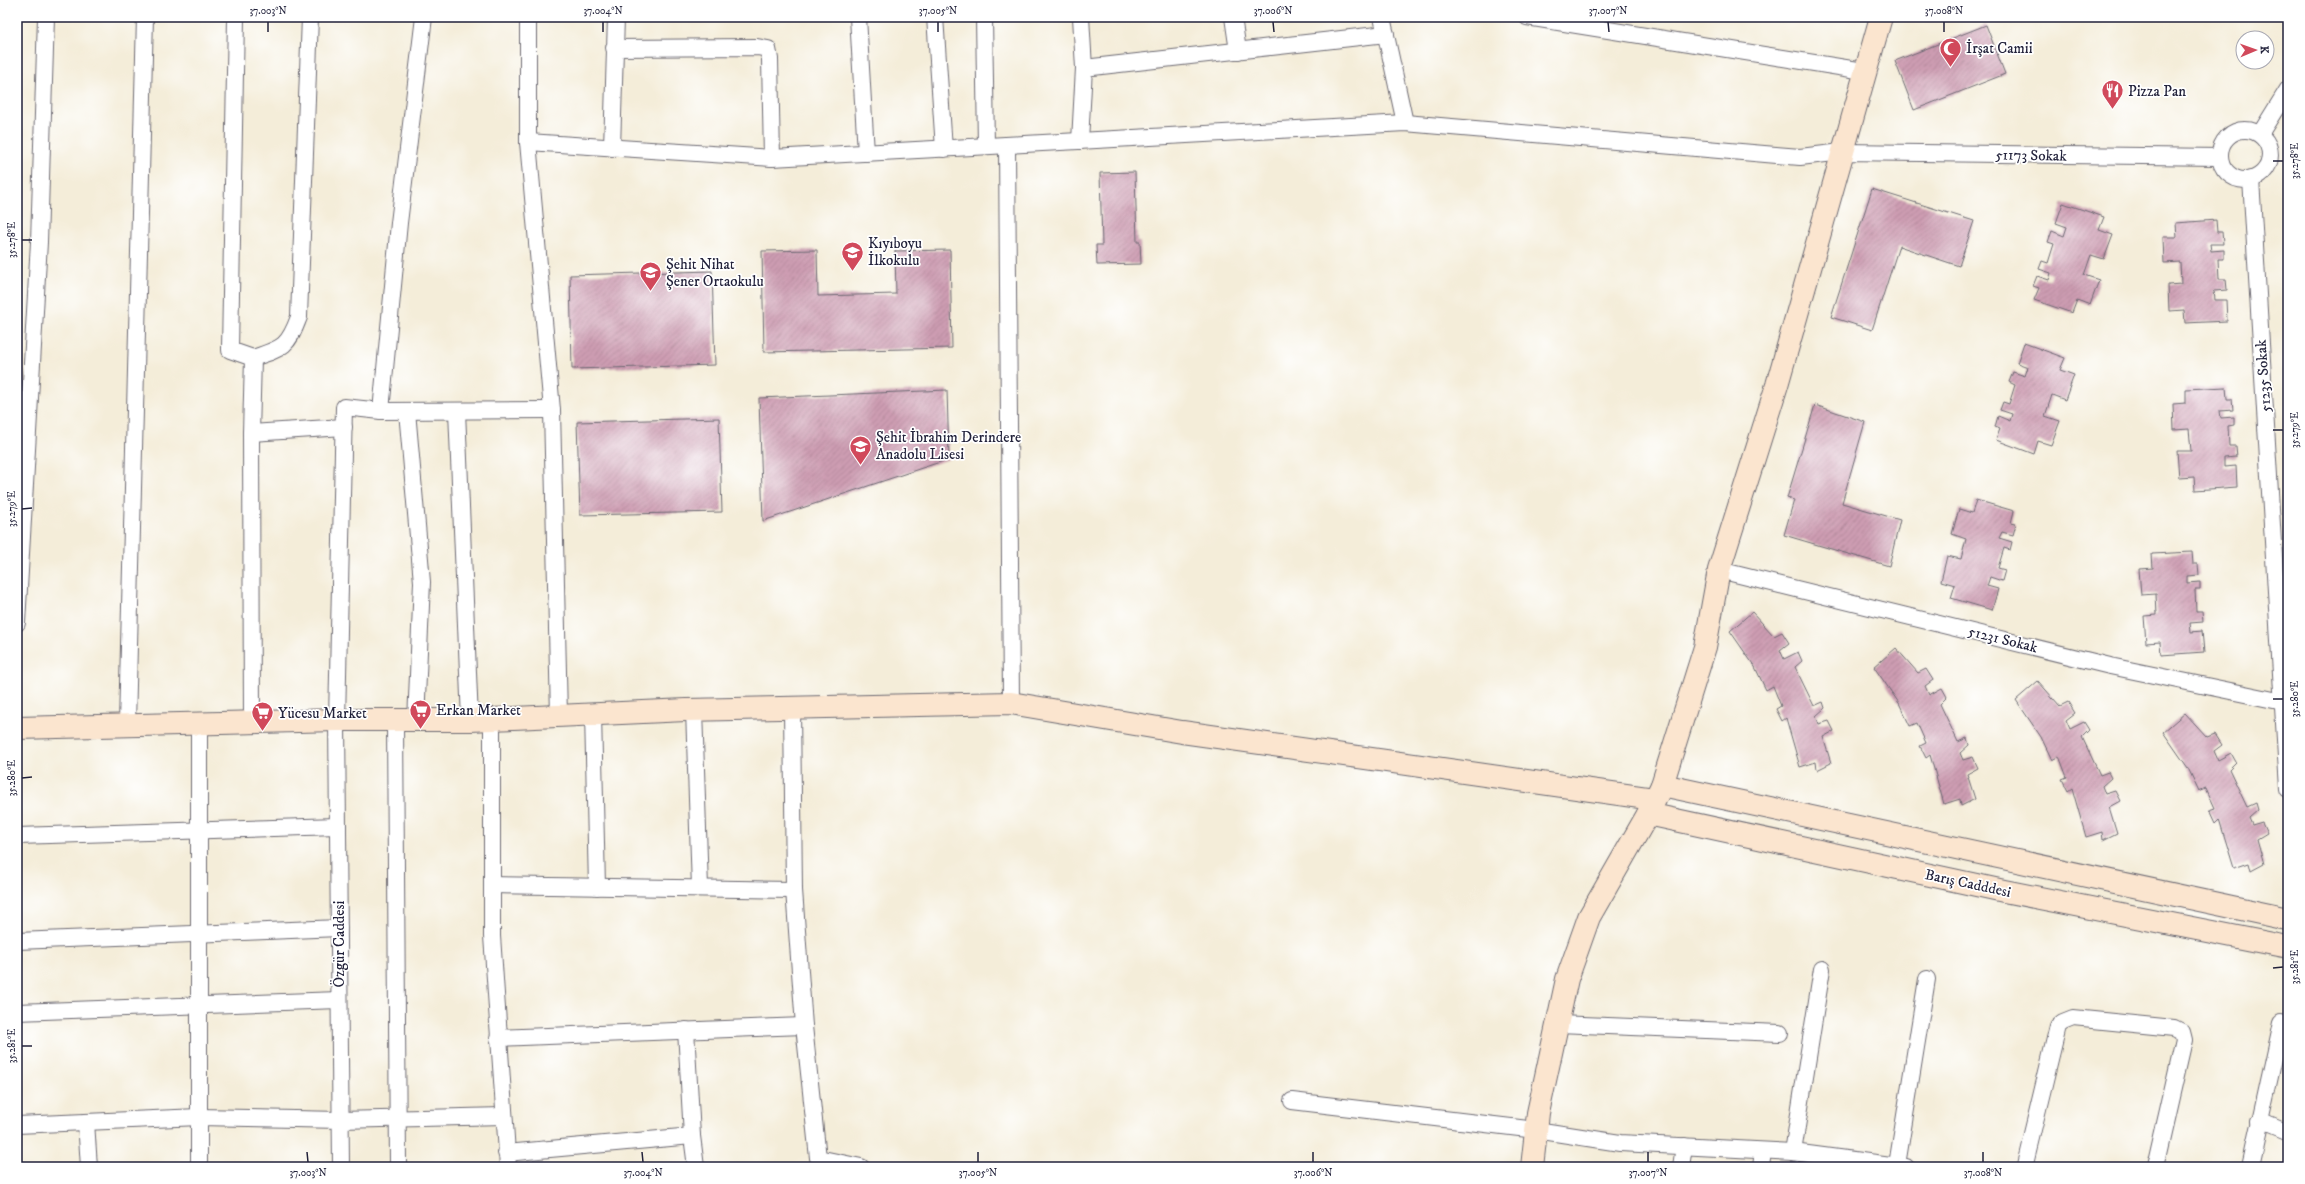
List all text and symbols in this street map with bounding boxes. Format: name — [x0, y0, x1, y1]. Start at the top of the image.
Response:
text: 37.003°N — [249, 5, 287, 17]
text: 37.004°N — [583, 5, 623, 17]
text: 37.005°N — [919, 5, 957, 17]
text: 37.006°N — [1254, 5, 1292, 17]
text: 37.007°N — [1589, 5, 1627, 17]
text: 37.008°N — [1925, 5, 1963, 17]
north arrow — [2235, 30, 2275, 70]
mosque icon: İrşat Camii — [1937, 35, 1963, 68]
place label: İrşat Camii — [1966, 39, 2033, 58]
text: K — [2257, 46, 2271, 54]
restaurant icon: Pizza Pan — [2099, 78, 2125, 111]
place label: Pizza Pan — [2128, 82, 2186, 101]
text: 35.278°E — [2289, 143, 2301, 179]
street label: 51173 Sokak — [1995, 145, 2067, 166]
text: 35.278°E — [6, 222, 18, 258]
place label: Kıyıboyu İlkokulu — [868, 234, 922, 270]
school or university icon: Kıyıboyu İlkokulu — [840, 239, 866, 272]
place label: Şehit Nihat Şener Ortaokulu — [666, 255, 764, 291]
school or university icon: Şehit Nihat Şener Ortaokulu — [638, 260, 664, 293]
street label: 51235 Sokak — [2251, 338, 2276, 413]
text: 35.279°E — [2289, 412, 2301, 448]
place label: Şehit İbrahim Derindere Anadolu Lisesi — [876, 428, 1021, 464]
school or university icon: Şehit İbrahim Derindere Anadolu Lisesi — [848, 433, 874, 466]
text: 35.279°E — [6, 491, 18, 527]
street label: 51231 Sokak — [1966, 622, 2040, 657]
text: 35.280°E — [2289, 681, 2301, 717]
supermarket icon: Erkan Market — [407, 697, 433, 730]
supermarket icon: Yücesu Market — [250, 700, 276, 733]
place label: Erkan Market — [436, 701, 521, 720]
place label: Yücesu Market — [278, 704, 367, 723]
text: 35.280°E — [6, 760, 18, 796]
street label: Barış Cadddesi — [1923, 865, 2013, 902]
street label: Özgür Caddesi — [330, 900, 349, 987]
text: 35.281°E — [2289, 950, 2301, 984]
text: 35.281°E — [6, 1029, 18, 1063]
text: 37.003°N — [289, 1167, 327, 1179]
text: 37.004°N — [623, 1167, 663, 1179]
text: 37.005°N — [959, 1167, 997, 1179]
text: 37.006°N — [1294, 1167, 1332, 1179]
text: 37.007°N — [1629, 1167, 1667, 1179]
text: 37.008°N — [1964, 1167, 2002, 1179]

